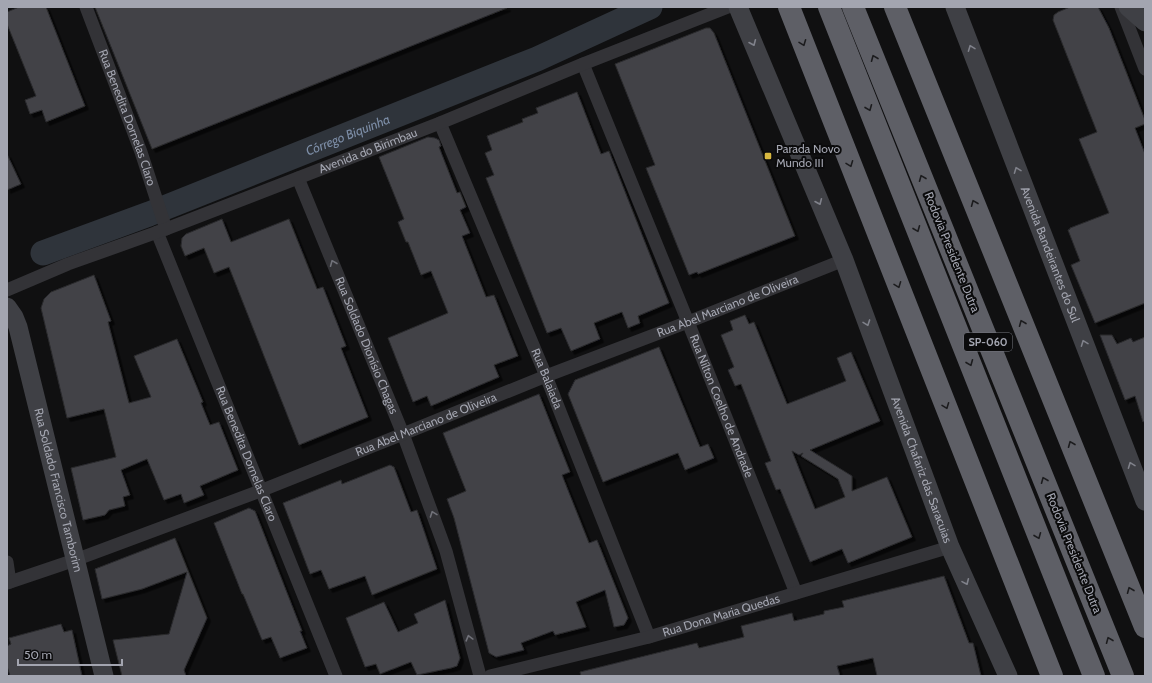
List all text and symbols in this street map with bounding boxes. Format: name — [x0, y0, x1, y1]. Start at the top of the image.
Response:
one-way arrow — [748, 39, 756, 46]
one-way arrow — [798, 40, 806, 47]
one-way arrow — [967, 45, 975, 52]
street label: Rua Benedita Dornelas Claro — [96, 47, 160, 188]
one-way arrow — [870, 54, 878, 61]
one-way arrow — [864, 105, 872, 112]
water label: Córrego Biquinha — [303, 111, 392, 159]
street label: Avenida do Birimbau — [316, 125, 419, 176]
place label: Parada Novo Mundo III — [776, 141, 841, 170]
marker: Parada Novo Mundo III — [763, 151, 773, 161]
one-way arrow — [846, 161, 854, 168]
one-way arrow — [1014, 166, 1022, 173]
one-way arrow — [919, 175, 927, 182]
street label: Avenida Bandeirantes do Sul — [1018, 184, 1084, 324]
street label: Rodovia Presidente Dutra — [921, 189, 984, 314]
one-way arrow — [814, 197, 822, 205]
one-way arrow — [970, 199, 978, 206]
one-way arrow — [912, 226, 920, 233]
one-way arrow — [330, 259, 338, 267]
street label: Rua Abel Marciano de Oliveira — [655, 271, 800, 340]
street label: Rua Soldado Dionísio Chagas — [332, 274, 402, 416]
one-way arrow — [893, 281, 901, 289]
one-way arrow — [862, 319, 870, 326]
one-way arrow — [1019, 320, 1027, 327]
street label: Rua Nílton Coelho de Andrade — [687, 332, 757, 480]
road number: SP-060 — [964, 333, 1012, 351]
one-way arrow — [1081, 340, 1089, 347]
street label: Rua Balaiada — [528, 346, 566, 411]
one-way arrow — [965, 360, 973, 367]
street label: Rua Benedita Dornelas Claro — [213, 384, 281, 524]
street label: Rua Abel Marciano de Oliveira — [353, 389, 499, 459]
street label: Avenida Chafariz das Saracuias — [888, 394, 956, 545]
one-way arrow — [941, 403, 949, 410]
street label: Rua Soldado Francisco Tamborim — [31, 406, 86, 574]
one-way arrow — [1068, 440, 1076, 447]
one-way arrow — [1127, 461, 1135, 468]
one-way arrow — [1041, 477, 1049, 484]
street label: Rodovia Presidente Dutra — [1043, 490, 1106, 615]
one-way arrow — [429, 510, 437, 517]
one-way arrow — [1034, 533, 1042, 540]
one-way arrow — [961, 579, 969, 586]
one-way arrow — [1127, 587, 1135, 594]
street label: Rua Dona Maria Quedas — [661, 590, 781, 640]
one-way arrow — [466, 635, 474, 642]
one-way arrow — [1105, 636, 1113, 643]
scale bar — [18, 641, 122, 667]
text: 50 m — [24, 647, 52, 662]

